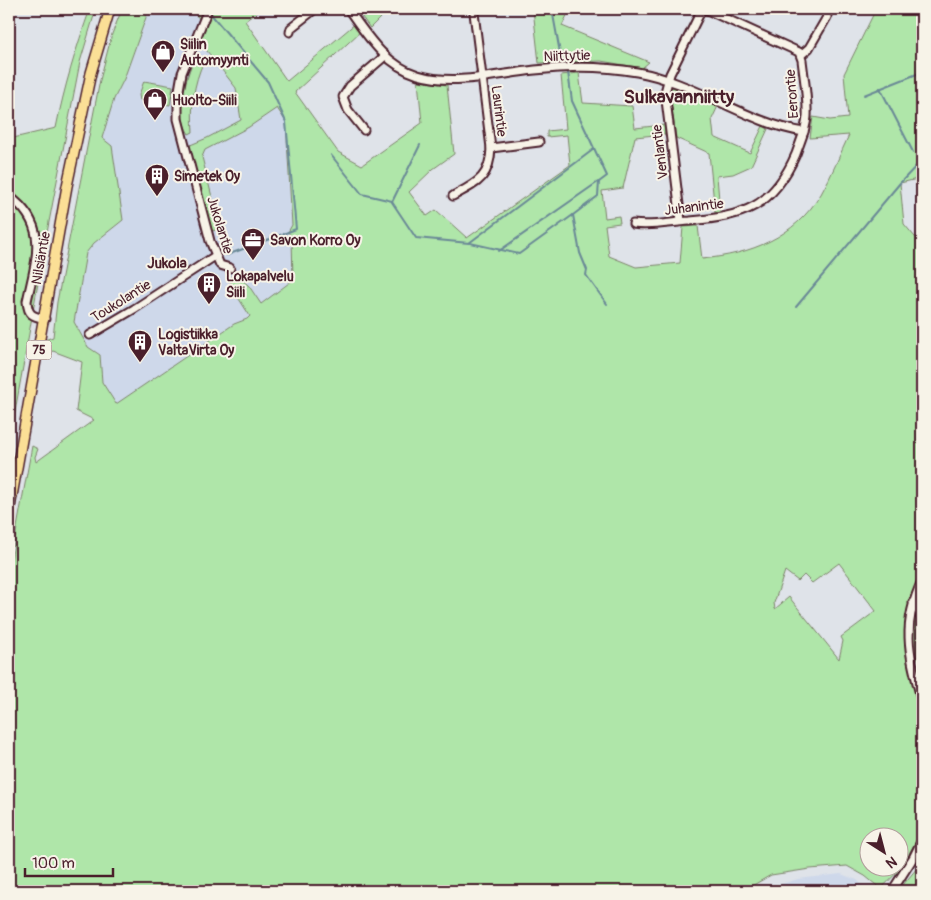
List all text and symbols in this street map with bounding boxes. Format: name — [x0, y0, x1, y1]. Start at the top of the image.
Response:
place label: Siilin Automyynti — [180, 36, 249, 69]
shop icon: Siilin Automyynti — [150, 39, 176, 73]
street label: Niittytie — [543, 47, 591, 65]
street label: Eerontie — [782, 69, 802, 119]
street label: Laurintie — [487, 84, 511, 138]
district label: Sulkavanniitty — [624, 85, 735, 109]
shop icon: Huolto-Siili — [142, 87, 168, 121]
place label: Huolto-Siili — [172, 92, 237, 109]
street label: Venlantie — [648, 123, 672, 180]
building icon: Simetek Oy — [144, 163, 170, 197]
place label: Simetek Oy — [174, 168, 240, 185]
street label: Jukolantie — [203, 194, 237, 256]
street label: Juhanintie — [663, 195, 725, 219]
office icon: Savon Korro Oy — [240, 227, 266, 261]
street label: Nilsiäntie — [28, 230, 54, 286]
place label: Savon Korro Oy — [270, 232, 360, 249]
district label: Jukola — [147, 254, 187, 273]
place label: Lokapalvelu Siili — [226, 268, 294, 301]
building icon: Lokapalvelu Siili — [196, 271, 222, 305]
street label: Toukolantie — [88, 276, 154, 326]
place label: Logistiikka ValtaVirta Oy — [158, 326, 234, 359]
building icon: Logistiikka ValtaVirta Oy — [127, 329, 153, 363]
road number: 75 — [26, 340, 52, 360]
north arrow — [858, 828, 908, 878]
scale bar — [25, 845, 112, 877]
text: N — [883, 852, 900, 872]
text: 100 m — [32, 854, 75, 873]

